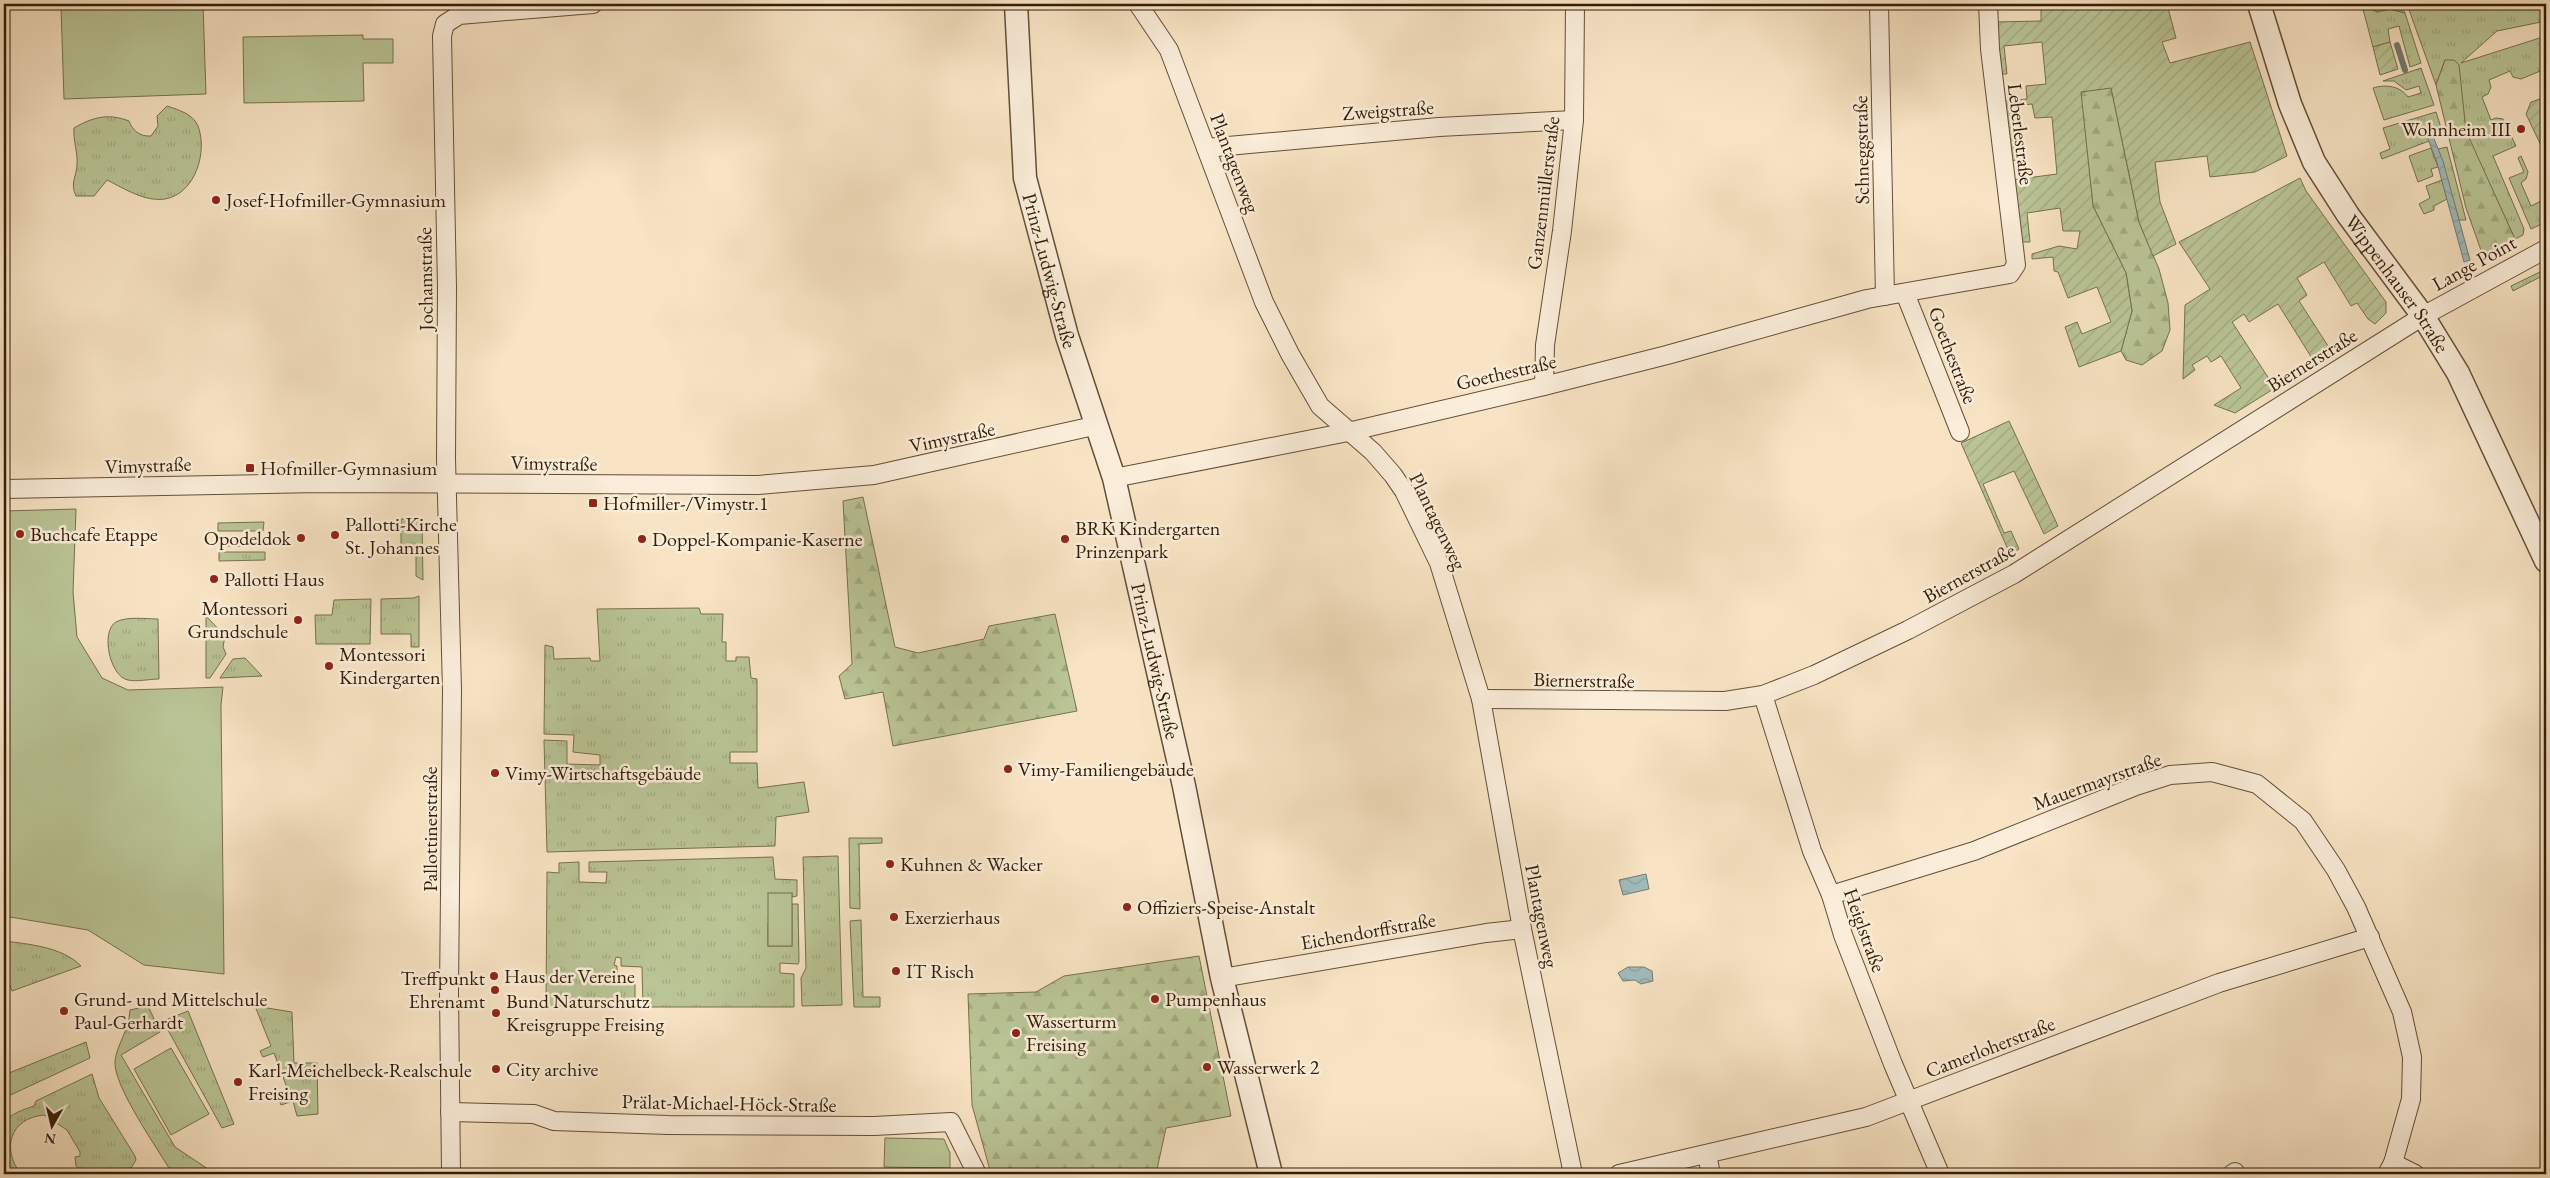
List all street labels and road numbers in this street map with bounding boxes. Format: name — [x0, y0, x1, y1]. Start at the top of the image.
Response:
street label: Leberlestraße — [2002, 82, 2040, 186]
street label: Zweigstraße — [1341, 94, 1435, 126]
street label: Schneggstraße — [1847, 95, 1875, 205]
street label: Plantagenweg — [1204, 109, 1266, 217]
street label: Ganzenmüllerstraße — [1521, 115, 1565, 271]
street label: Prinz-Ludwig-Straße — [1017, 190, 1083, 352]
street label: Wippenhauser Straße — [2339, 209, 2455, 358]
street label: Jochamstraße — [411, 227, 439, 333]
street label: Lange Point — [2427, 229, 2521, 297]
street label: Goethestraße — [1923, 303, 1983, 407]
street label: Biernerstraße — [2262, 322, 2362, 398]
street label: Goethestraße — [1453, 348, 1559, 396]
street label: Vimystraße — [907, 415, 997, 459]
street label: Vimystraße — [510, 449, 598, 477]
street label: Vimystraße — [104, 450, 192, 480]
street label: Plantagenweg — [1403, 468, 1473, 574]
street label: Biernerstraße — [1918, 537, 2020, 609]
street label: Prinz-Ludwig-Straße — [1125, 580, 1186, 742]
street label: Biernerstraße — [1533, 666, 1635, 694]
street label: Mauermayrstraße — [2029, 746, 2165, 816]
street label: Pallottinerstraße — [417, 766, 443, 892]
street label: Plantagenweg — [1519, 862, 1565, 970]
street label: Heiglstraße — [1838, 884, 1892, 976]
street label: Eichendorffstraße — [1299, 906, 1438, 956]
street label: Camerloherstraße — [1922, 1010, 2059, 1084]
street label: Prälat-Michael-Höck-Straße — [621, 1088, 837, 1118]

